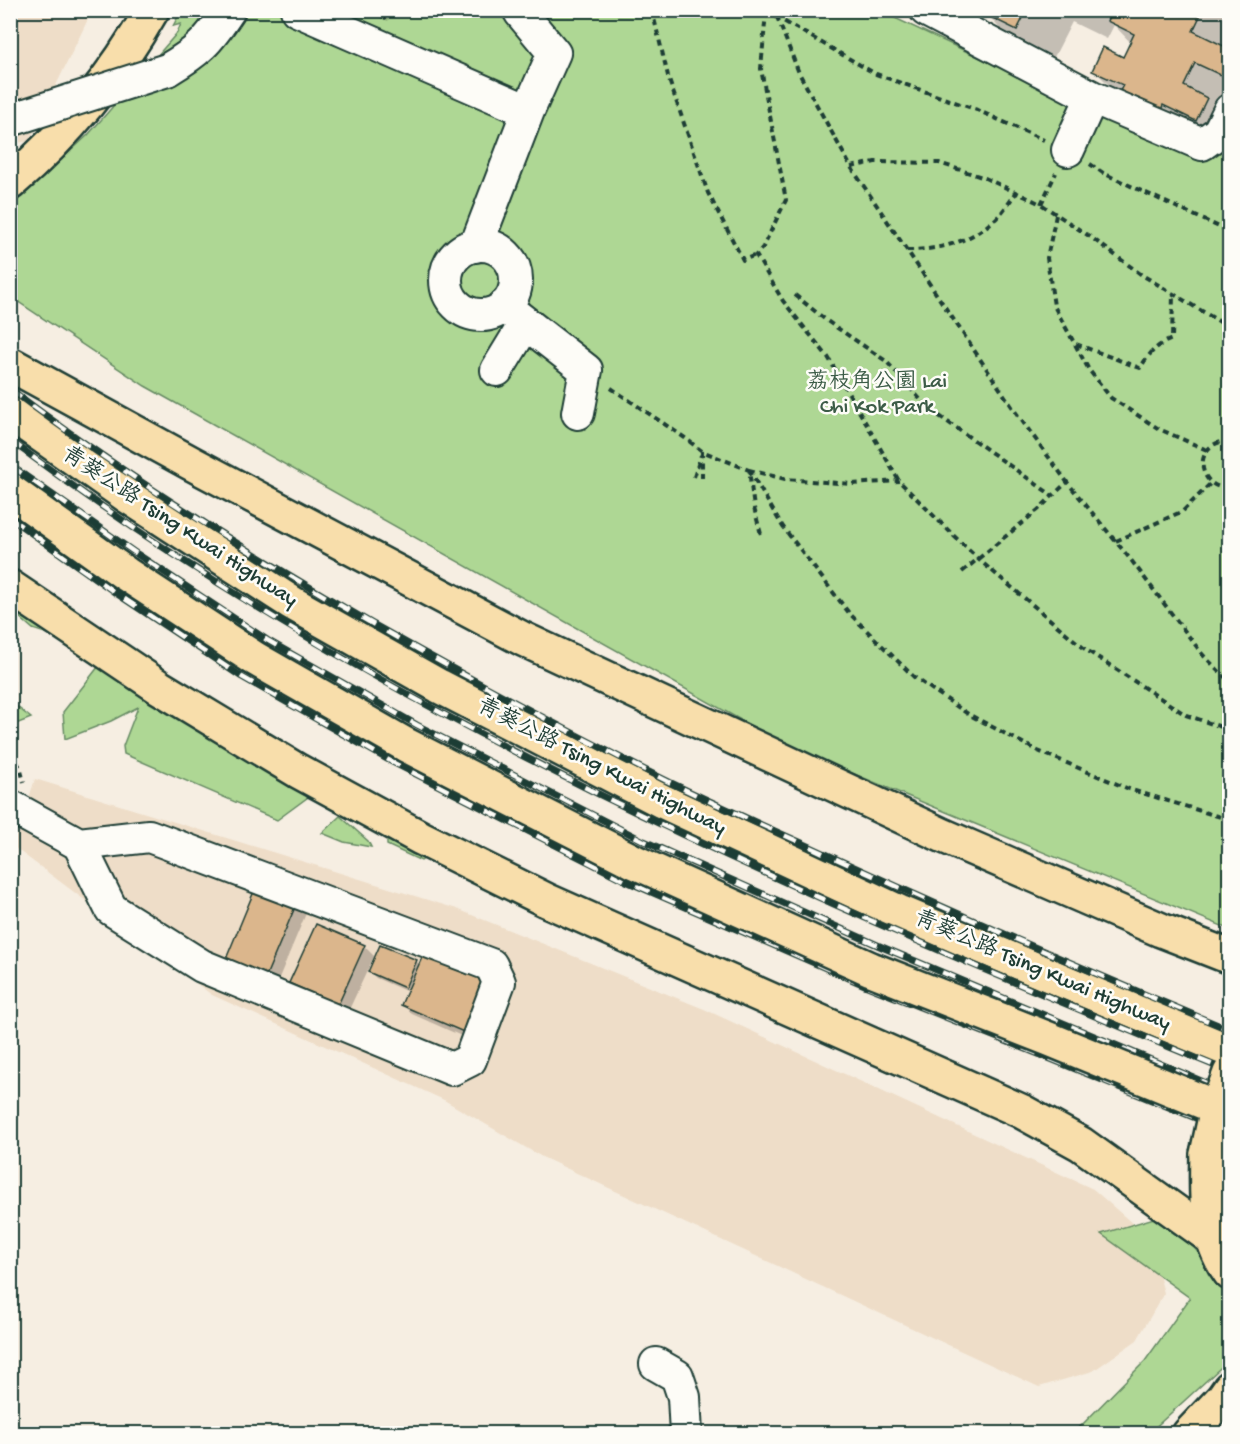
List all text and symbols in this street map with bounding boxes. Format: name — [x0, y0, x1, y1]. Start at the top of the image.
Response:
park label: 荔枝角公園 Lai Chi Kok Park — [807, 368, 947, 421]
street label: 青葵公路 Tsing Kwai Highway — [56, 440, 303, 614]
street label: 青葵公路 Tsing Kwai Highway — [472, 692, 731, 842]
street label: 青葵公路 Tsing Kwai Highway — [910, 904, 1175, 1038]

